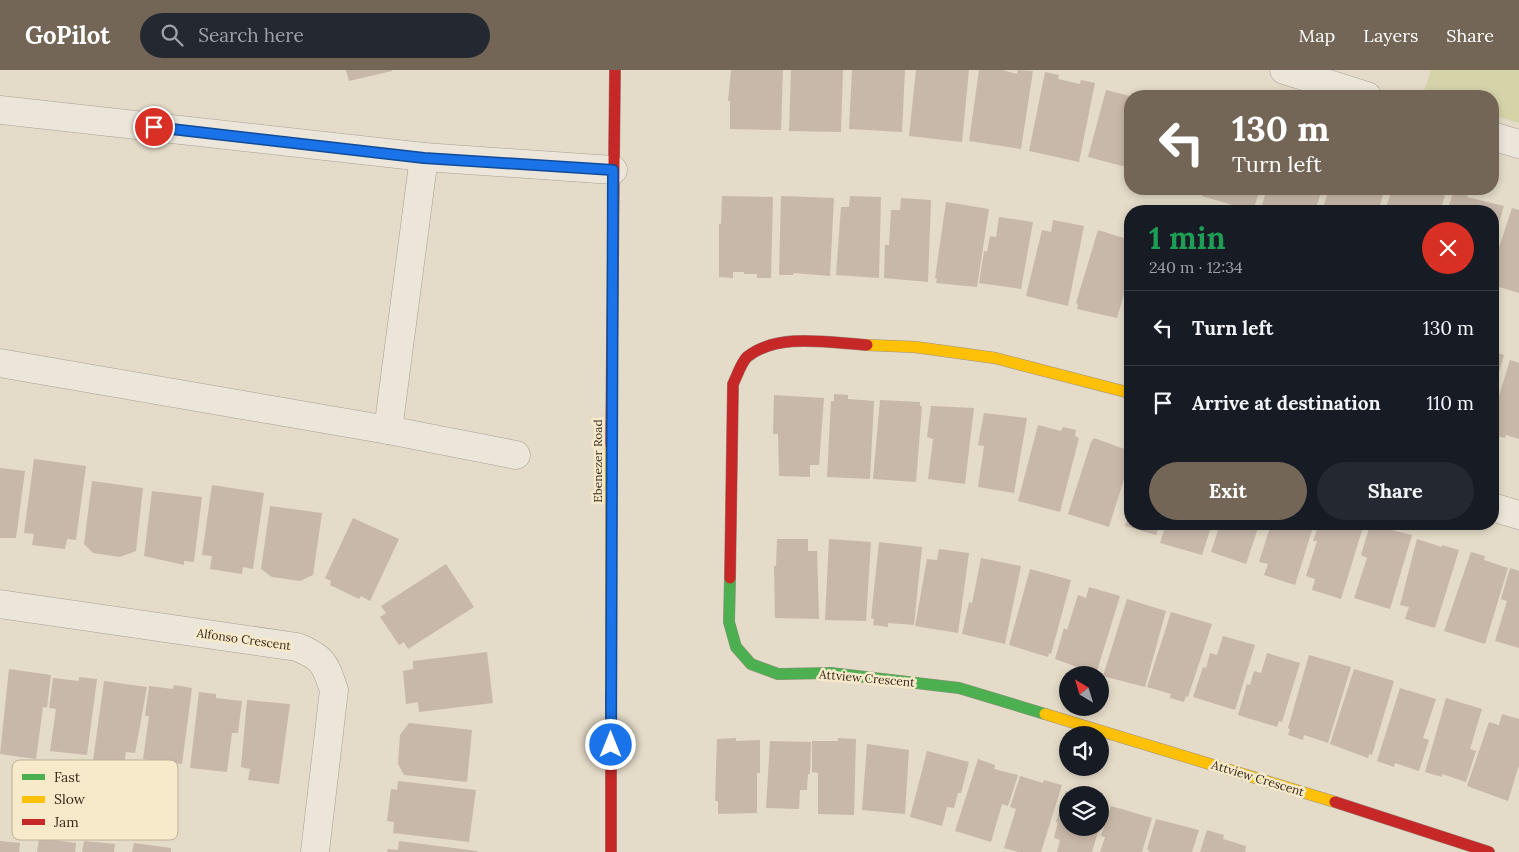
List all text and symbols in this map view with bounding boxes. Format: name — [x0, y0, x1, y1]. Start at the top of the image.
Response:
search box — [140, 13, 490, 58]
text: GoPilot — [25, 20, 110, 51]
icon: search — [158, 21, 186, 49]
text: Search here — [198, 23, 304, 47]
text: Map — [1299, 24, 1335, 47]
text: Layers — [1363, 24, 1418, 47]
text: Share — [1446, 24, 1494, 47]
pin — [133, 106, 175, 148]
text: 130 m — [1232, 106, 1329, 151]
icon: left — [1149, 110, 1214, 175]
icon: arrive — [140, 113, 168, 141]
text: Turn left — [1232, 150, 1322, 178]
text: 1 min — [1149, 219, 1226, 257]
button: close — [1422, 222, 1474, 274]
text: 240 m · 12:34 — [1149, 257, 1243, 277]
icon: left — [1149, 314, 1177, 342]
text: Turn left — [1192, 316, 1273, 340]
text: 130 m — [1423, 316, 1474, 340]
icon: arrive — [1149, 389, 1177, 417]
text: Arrive at destination — [1192, 391, 1381, 415]
text: 110 m — [1426, 391, 1474, 415]
street label: Ebenezer Road — [590, 419, 605, 503]
button: Exit — [1149, 462, 1307, 520]
button: Share — [1317, 462, 1474, 520]
street label: Alfonso Crescent — [195, 625, 292, 653]
street label: Attview Crescent — [818, 666, 916, 690]
north arrow — [1059, 666, 1109, 716]
map controls — [1059, 666, 1109, 836]
position arrow — [584, 718, 636, 770]
button: sound — [1059, 726, 1109, 776]
street label: Attview Crescent — [1209, 757, 1306, 799]
legend — [12, 760, 178, 840]
text: Fast — [54, 768, 81, 786]
button: layers — [1059, 786, 1109, 836]
text: Slow — [54, 790, 86, 808]
text: Jam — [53, 813, 79, 831]

